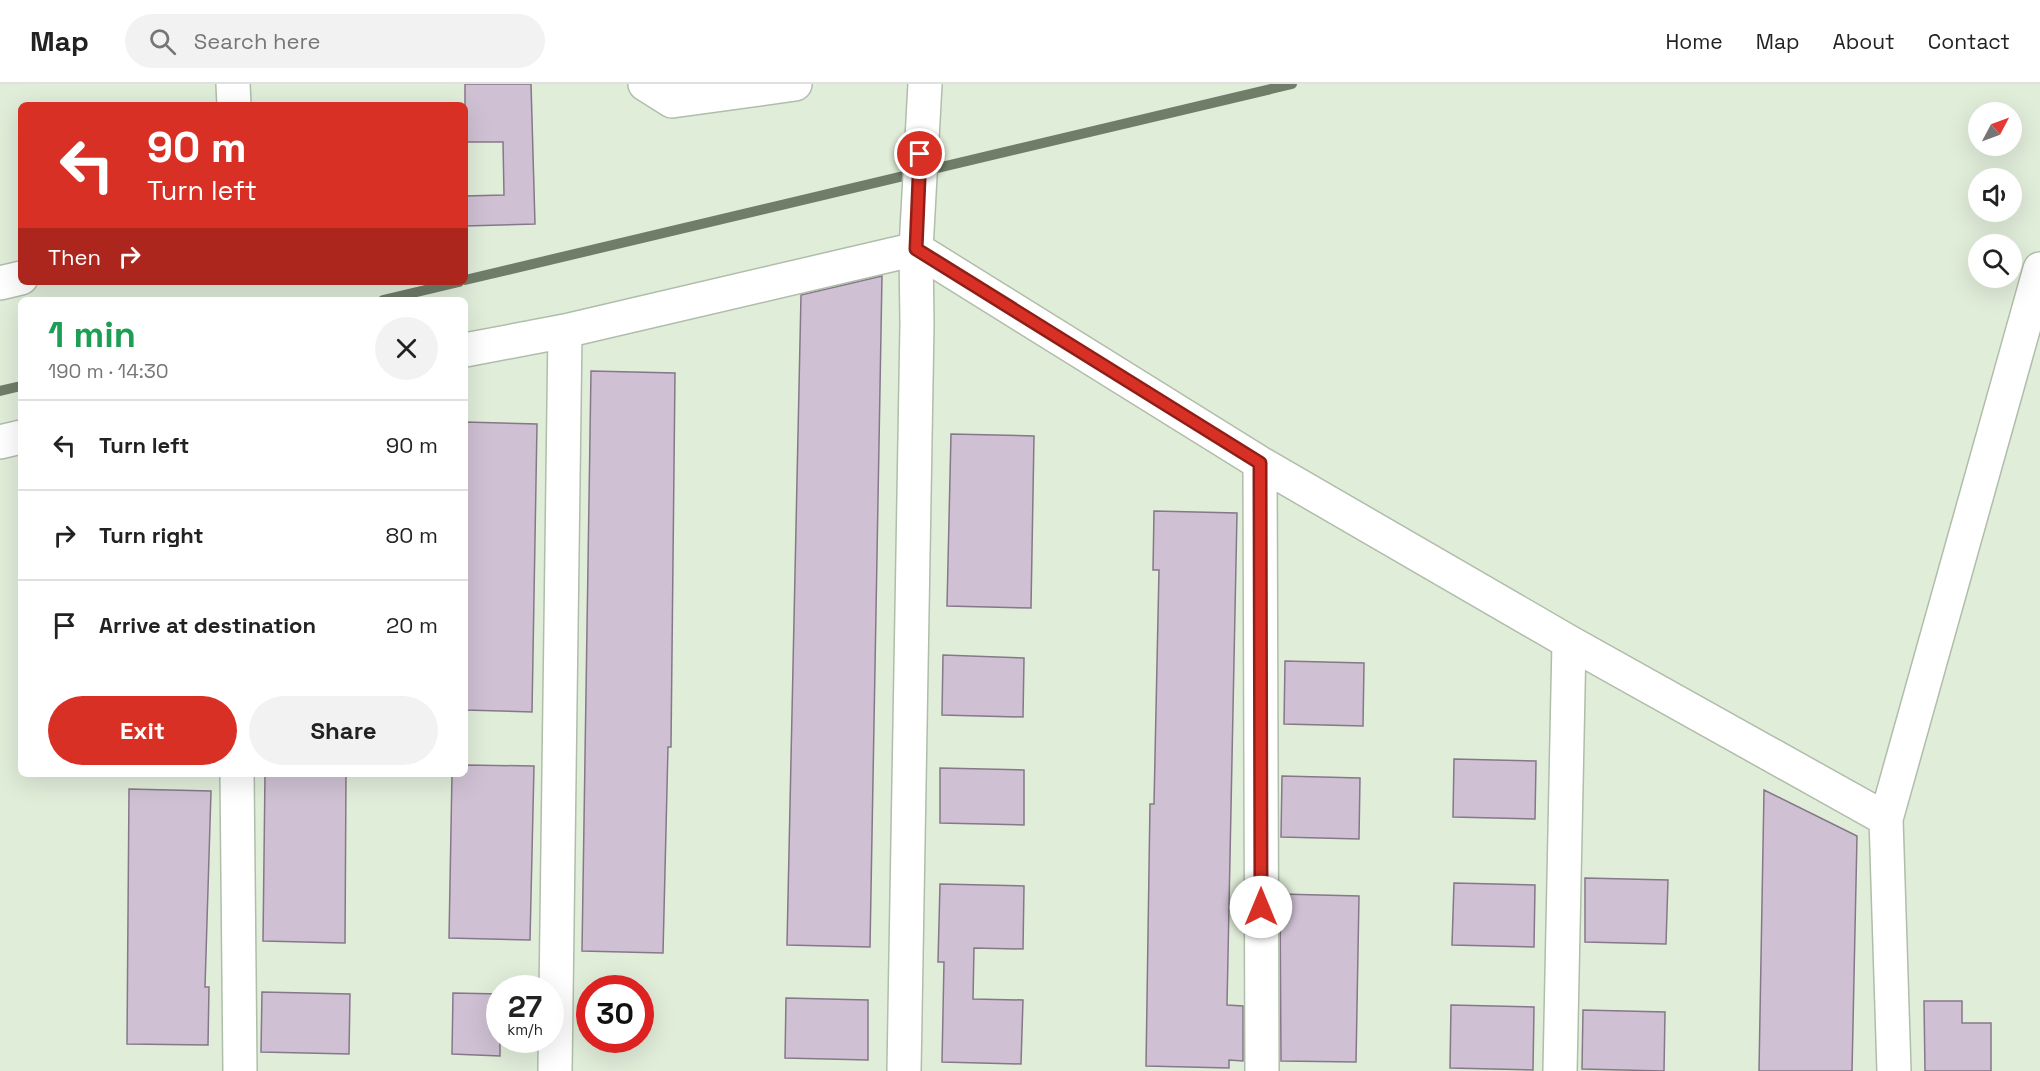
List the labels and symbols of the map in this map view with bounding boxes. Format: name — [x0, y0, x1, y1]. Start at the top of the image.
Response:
north arrow — [1968, 102, 2022, 156]
pin — [894, 128, 945, 179]
position arrow — [1229, 875, 1293, 939]
speed limit sign: 30 — [576, 975, 654, 1053]

